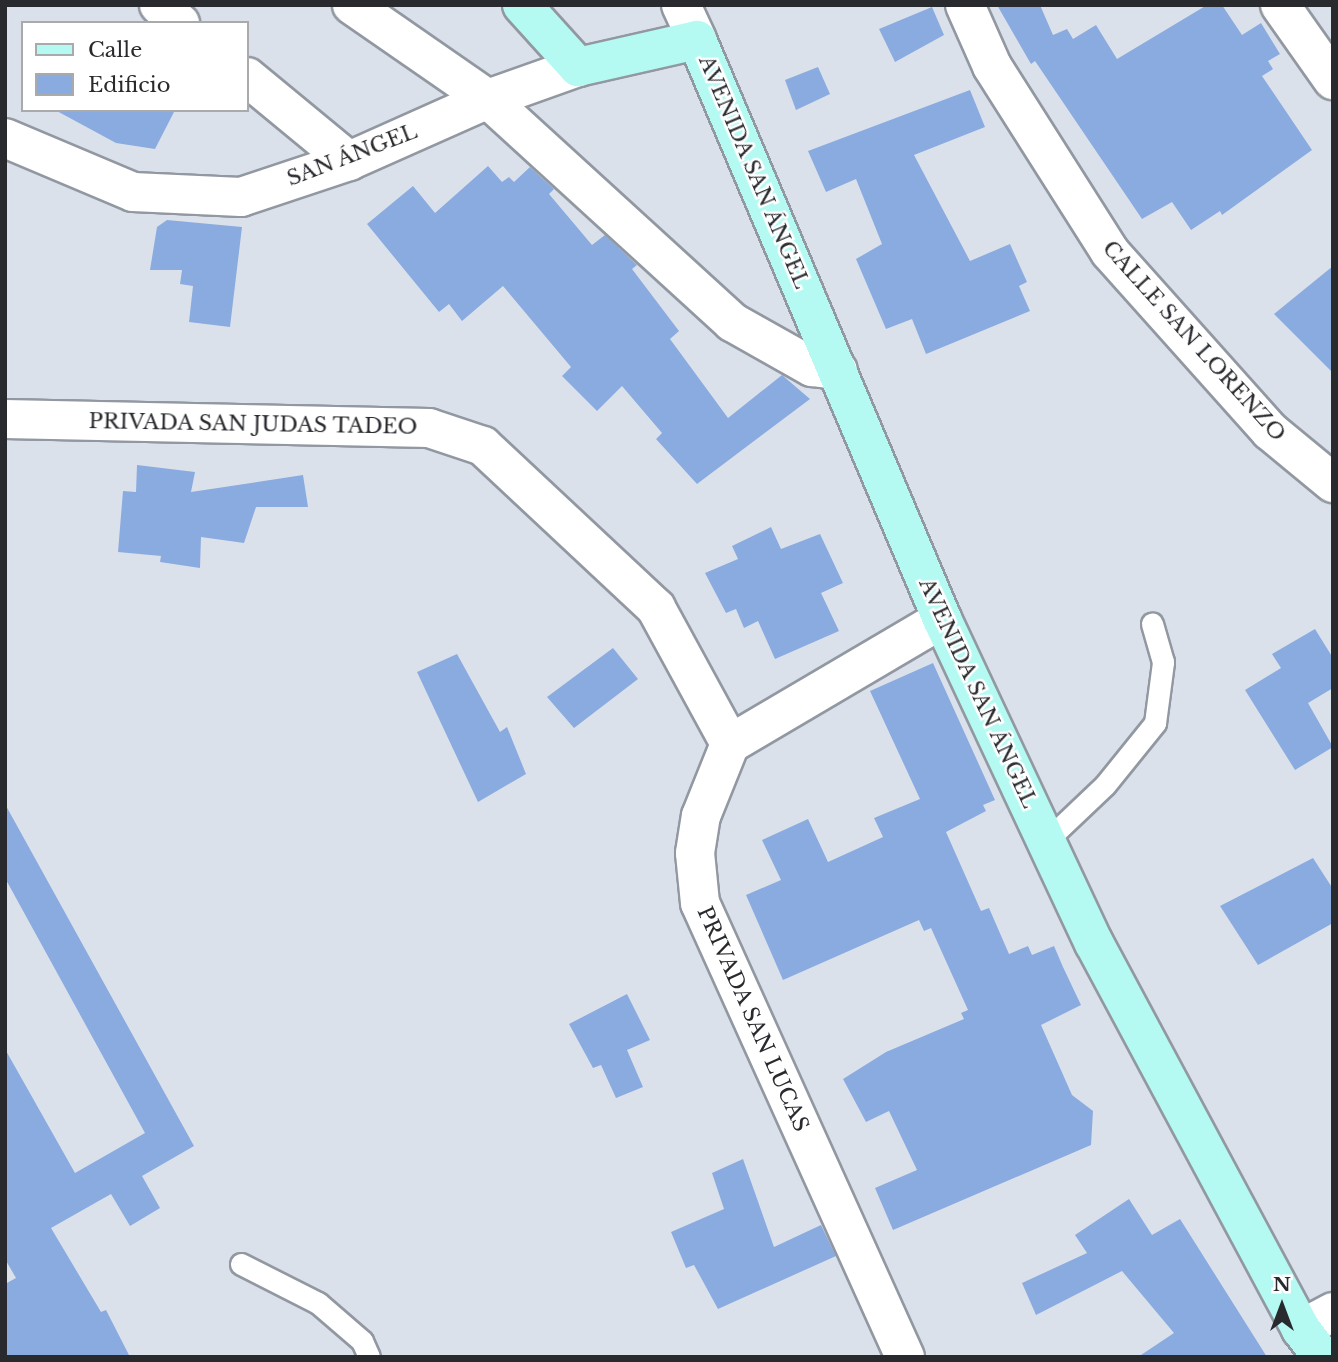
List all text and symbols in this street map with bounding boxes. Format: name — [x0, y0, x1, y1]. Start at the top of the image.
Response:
legend — [21, 21, 248, 112]
text: Calle — [88, 37, 142, 63]
street label: AVENIDA SAN ÁNGEL — [693, 51, 815, 293]
text: Edificio — [88, 72, 170, 98]
street label: SAN ÁNGEL — [283, 118, 421, 192]
street label: CALLE SAN LORENZO — [1097, 236, 1291, 446]
street label: PRIVADA SAN JUDAS TADEO — [88, 409, 418, 439]
street label: AVENIDA SAN ÁNGEL — [913, 573, 1043, 813]
street label: PRIVADA SAN LUCAS — [692, 902, 814, 1136]
north arrow — [1247, 1271, 1317, 1341]
text: N — [1273, 1273, 1291, 1296]

